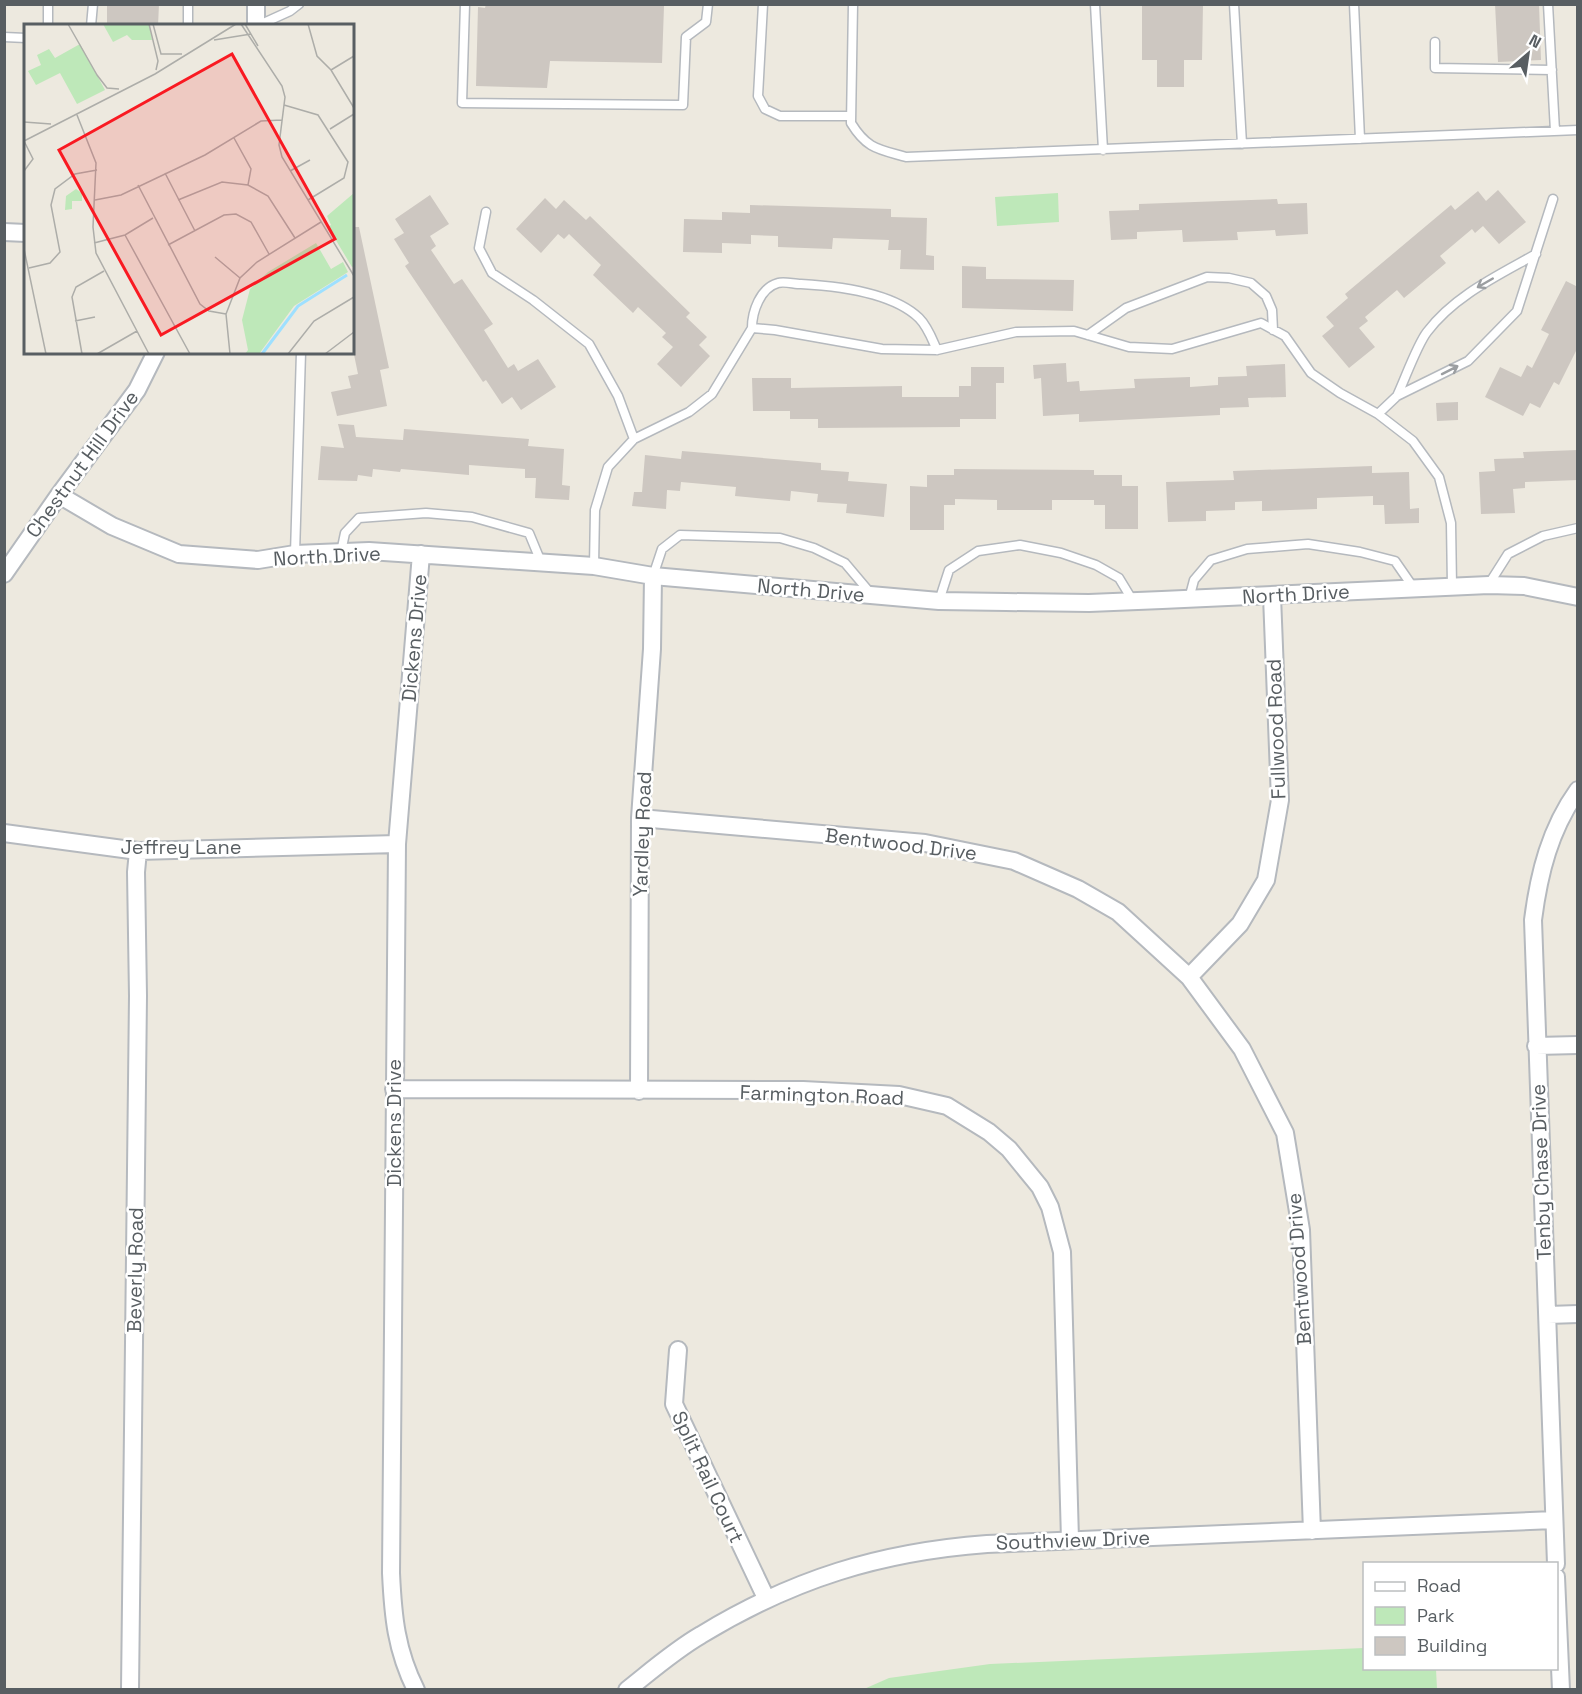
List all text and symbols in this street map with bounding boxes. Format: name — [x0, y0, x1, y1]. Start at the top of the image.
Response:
inset map — [24, 24, 354, 354]
north arrow — [1498, 24, 1558, 84]
text: N — [1525, 30, 1545, 53]
one-way arrow — [1477, 277, 1494, 289]
one-way arrow — [1440, 364, 1458, 375]
street label: Chestnut Hill Drive — [20, 385, 144, 543]
street label: North Drive — [273, 540, 381, 572]
street label: North Drive — [756, 572, 866, 608]
street label: Dickens Drive — [395, 573, 433, 703]
street label: North Drive — [1242, 578, 1350, 610]
street label: Fullwood Road — [1261, 658, 1291, 800]
street label: Yardley Road — [627, 771, 657, 897]
street label: Bentwood Drive — [824, 822, 978, 866]
street label: Jeffrey Lane — [121, 834, 241, 860]
street label: Dickens Drive — [381, 1059, 407, 1187]
street label: Farmington Road — [739, 1079, 905, 1111]
street label: Tenby Chase Drive — [1525, 1084, 1557, 1260]
street label: Bentwood Drive — [1281, 1192, 1317, 1346]
street label: Beverly Road — [121, 1207, 149, 1333]
street label: Split Rail Court — [666, 1407, 750, 1547]
street label: Southview Drive — [995, 1524, 1151, 1556]
legend — [1363, 1562, 1558, 1670]
text: Road — [1417, 1574, 1461, 1597]
text: Park — [1417, 1604, 1455, 1627]
text: Building — [1417, 1634, 1487, 1657]

